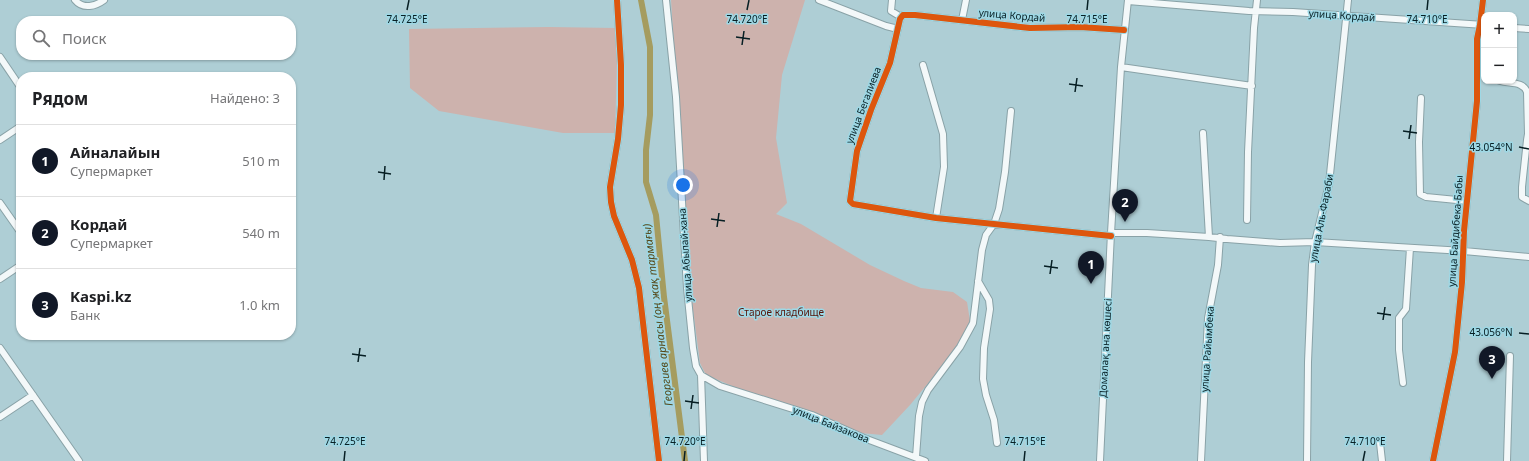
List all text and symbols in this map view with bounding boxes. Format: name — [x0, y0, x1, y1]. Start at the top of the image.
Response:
street label: улица Кордай — [978, 5, 1046, 25]
street label: улица Кордай — [1308, 6, 1376, 24]
text: 74.725°E — [386, 12, 428, 26]
text: 74.720°E — [726, 12, 768, 26]
text: 74.715°E — [1066, 12, 1108, 26]
text: 74.710°E — [1406, 12, 1448, 26]
map controls — [1481, 12, 1517, 84]
button: + — [1481, 12, 1517, 48]
search box — [16, 16, 296, 60]
icon: search — [30, 27, 52, 49]
text: Поиск — [62, 28, 107, 48]
button: − — [1481, 48, 1517, 84]
street label: улица Бегалиева — [842, 65, 884, 145]
text: Рядом — [32, 87, 88, 110]
text: Найдено: 3 — [210, 89, 280, 107]
text: 43.054°N — [1469, 140, 1513, 154]
text: Айналайын — [70, 142, 160, 162]
text: 1 — [41, 152, 49, 170]
text: 510 m — [242, 152, 280, 170]
text: Супермаркет — [70, 162, 153, 180]
street label: улица Аль-Фараби — [1306, 173, 1336, 263]
your location — [673, 175, 693, 195]
street label: улица Байдибека-Бабы — [1444, 175, 1466, 287]
pin: 2 — [1112, 189, 1138, 222]
street label: улица Абылай-хана — [675, 208, 695, 302]
text: Кордай — [70, 214, 127, 234]
water label: Георгиев арнасы (оң жақ тармағы) — [638, 223, 676, 407]
text: 2 — [41, 224, 49, 242]
text: 540 m — [242, 224, 280, 242]
text: Супермаркет — [70, 234, 153, 252]
pin: 1 — [1078, 251, 1104, 284]
text: Kaspi.kz — [70, 286, 131, 306]
text: 3 — [41, 296, 49, 314]
text: 1.0 km — [239, 296, 280, 314]
street label: Домалақ ана көшесі — [1095, 298, 1115, 398]
park label: Старое кладбище — [738, 305, 825, 319]
text: Банк — [70, 306, 100, 324]
street label: улица Райымбека — [1197, 306, 1217, 392]
text: 43.056°N — [1469, 325, 1513, 339]
pin: 3 — [1479, 346, 1505, 379]
street label: улица Байзакова — [791, 402, 871, 446]
text: 74.725°E — [324, 434, 366, 448]
text: 74.720°E — [664, 434, 706, 448]
text: 74.715°E — [1004, 434, 1046, 448]
text: 74.710°E — [1344, 434, 1386, 448]

